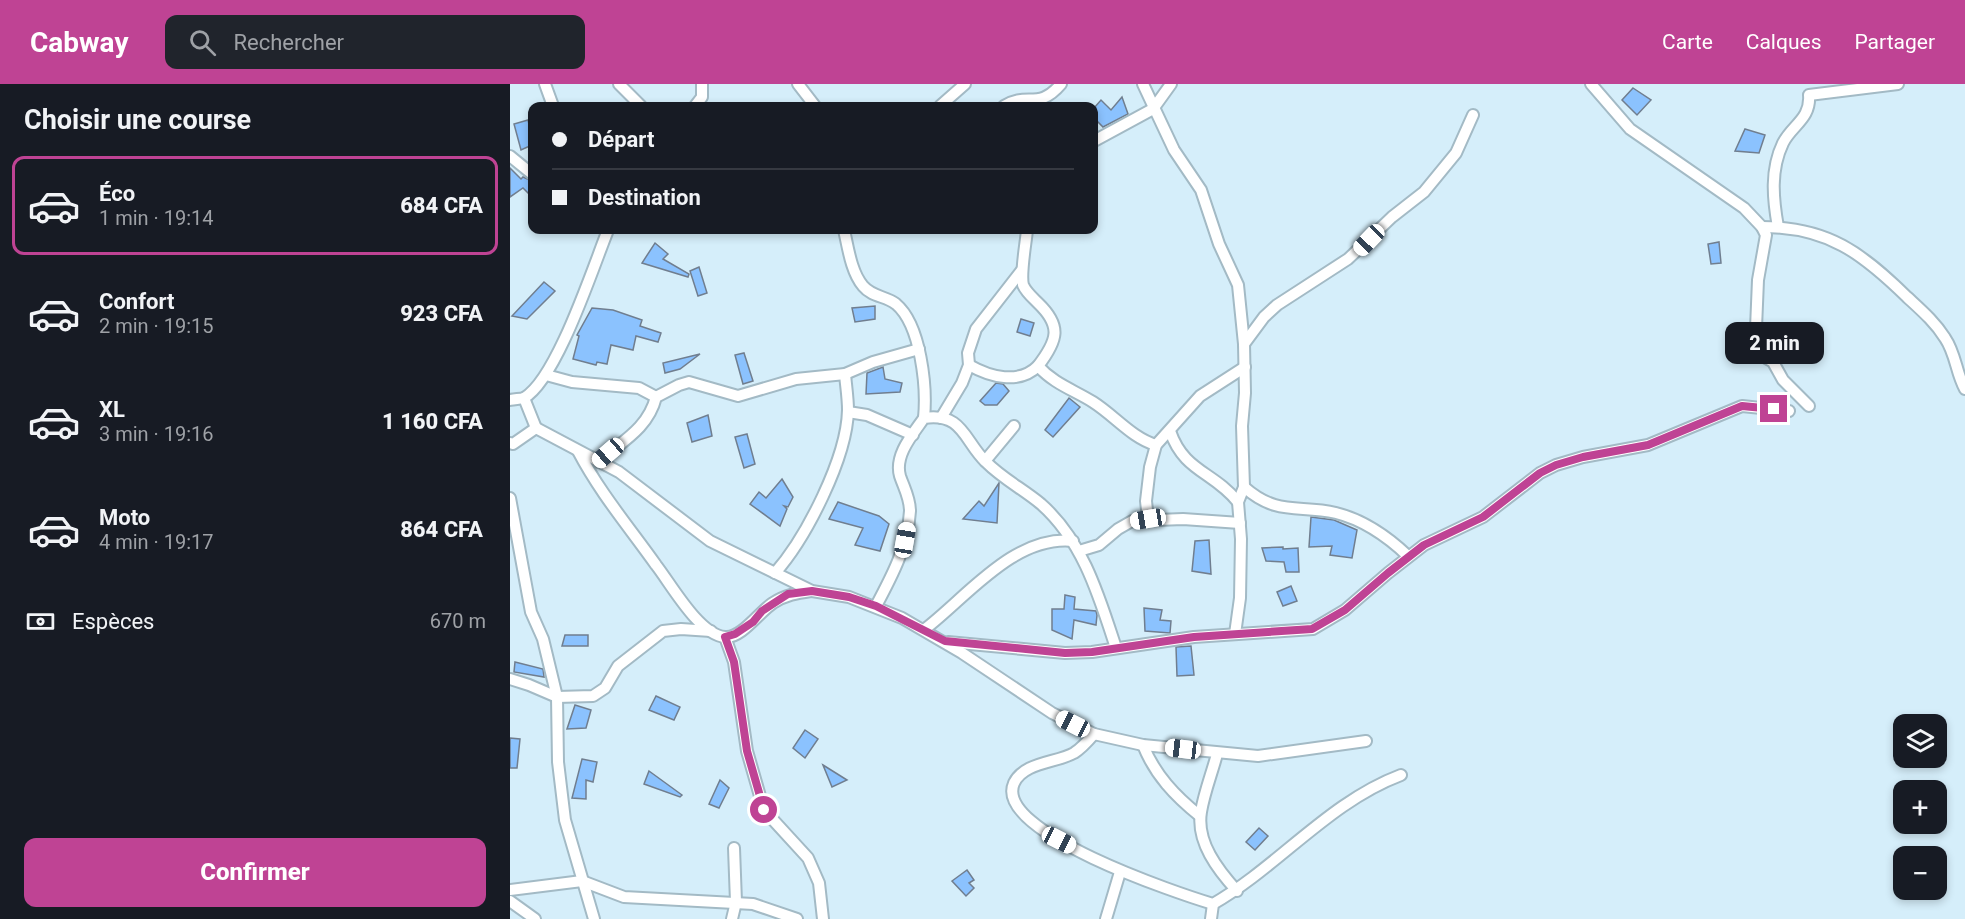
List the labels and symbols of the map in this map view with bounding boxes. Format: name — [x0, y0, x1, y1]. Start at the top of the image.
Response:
car — [1350, 221, 1388, 259]
callout: 2 min — [1724, 322, 1824, 364]
route end — [1760, 395, 1787, 422]
car — [589, 434, 627, 472]
car — [1129, 507, 1167, 531]
car — [893, 521, 917, 559]
car — [1053, 708, 1093, 740]
car — [1164, 738, 1202, 760]
route start — [750, 796, 777, 823]
car — [1039, 824, 1079, 856]

